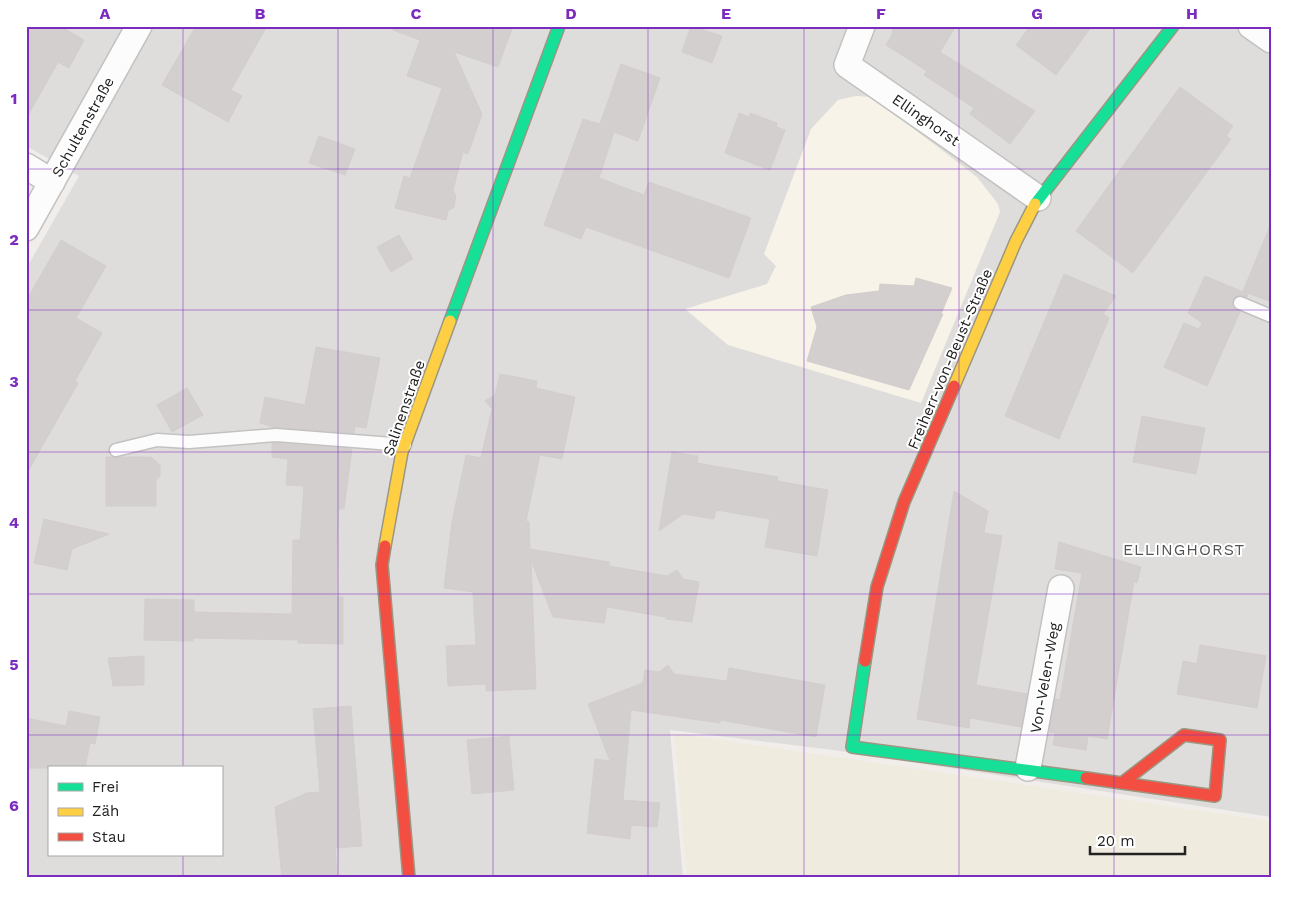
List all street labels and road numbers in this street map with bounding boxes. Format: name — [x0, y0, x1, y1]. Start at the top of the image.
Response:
street label: Schultenstraße — [48, 74, 118, 180]
street label: Ellinghorst — [889, 90, 964, 150]
street label: Freiherr-von-Beust-Straße — [904, 266, 996, 452]
street label: Salinenstraße — [379, 358, 429, 458]
street label: Von-Velen-Weg — [1026, 621, 1064, 735]

